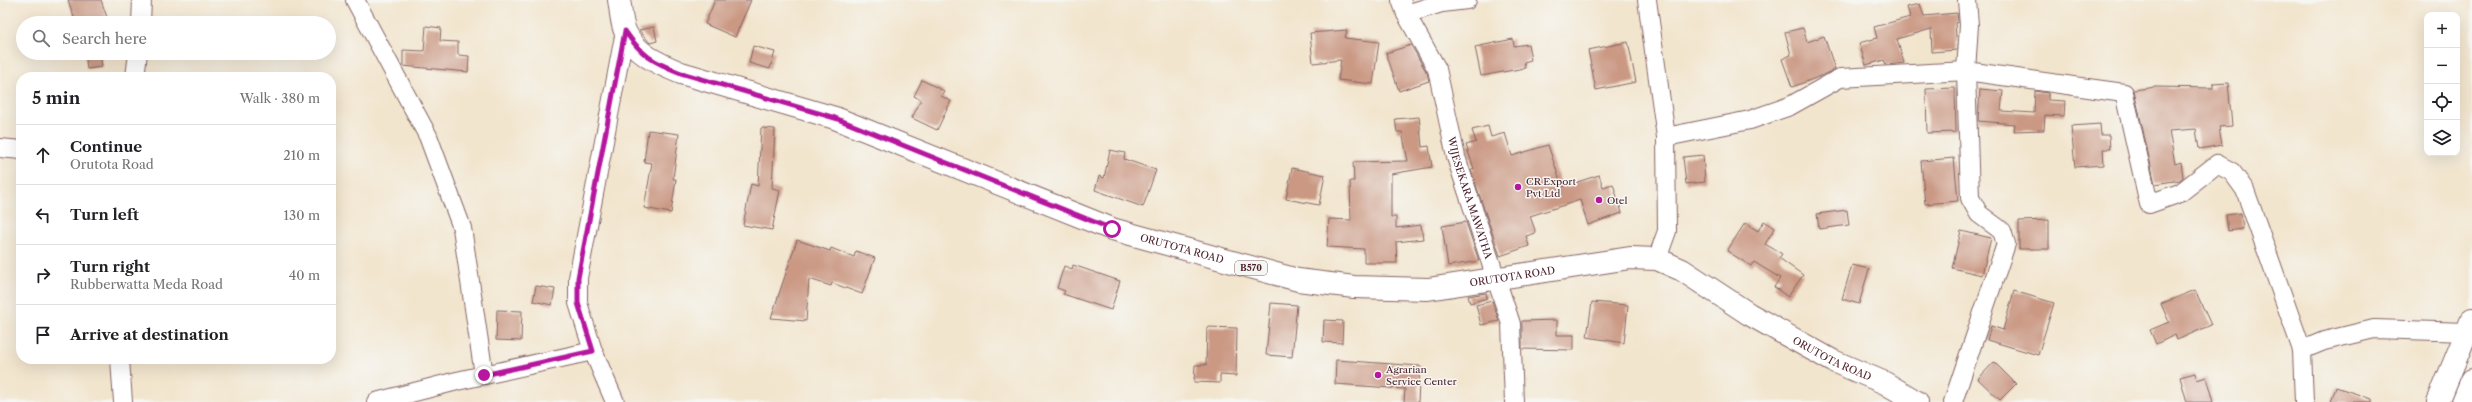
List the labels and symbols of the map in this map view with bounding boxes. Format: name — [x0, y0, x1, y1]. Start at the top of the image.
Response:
street label: WIJESEKARA MAWATHA — [1445, 134, 1495, 261]
place label: CR Export Pvt Ltd — [1526, 175, 1576, 200]
marker: CR Export Pvt Ltd — [1513, 182, 1523, 192]
place label: Otel — [1607, 194, 1627, 207]
marker: Otel — [1594, 195, 1604, 205]
route start — [1103, 220, 1121, 238]
street label: ORUTOTA ROAD — [1139, 231, 1225, 266]
road number: B570 — [1235, 261, 1267, 275]
street label: ORUTOTA ROAD — [1469, 264, 1556, 290]
street label: ORUTOTA ROAD — [1790, 334, 1873, 384]
place label: Agrarian Service Center — [1385, 363, 1457, 388]
route end — [475, 366, 493, 384]
marker: Agrarian Service Center — [1373, 370, 1383, 380]

